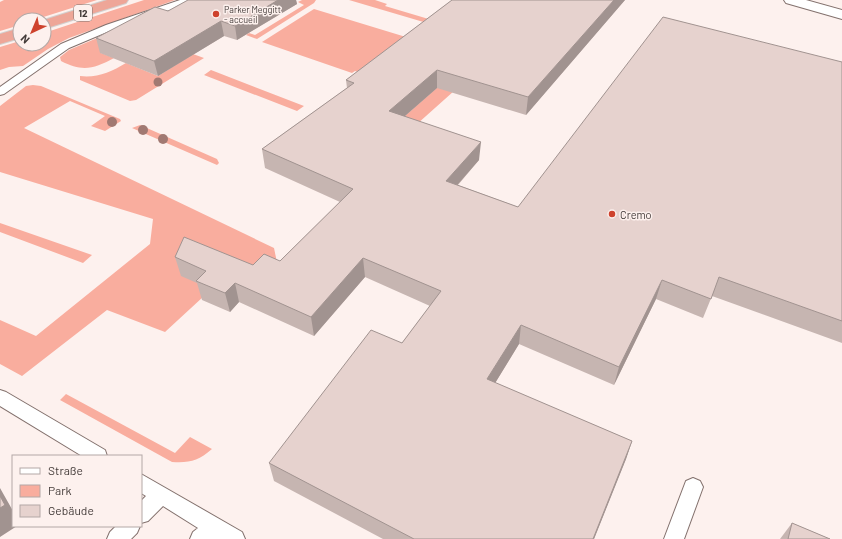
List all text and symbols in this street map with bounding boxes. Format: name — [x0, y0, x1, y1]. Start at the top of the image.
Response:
place label: Parker Meggitt - accueil — [224, 4, 281, 25]
road number: 12 — [74, 5, 92, 21]
marker: Parker Meggitt - accueil — [211, 9, 221, 19]
north arrow — [12, 12, 52, 52]
text: N — [18, 32, 32, 47]
place label: Cremo — [620, 208, 652, 221]
marker: Cremo — [607, 209, 617, 219]
legend — [12, 455, 142, 527]
text: Straße — [48, 463, 83, 477]
text: Park — [48, 483, 72, 497]
text: Gebäude — [48, 503, 94, 517]

